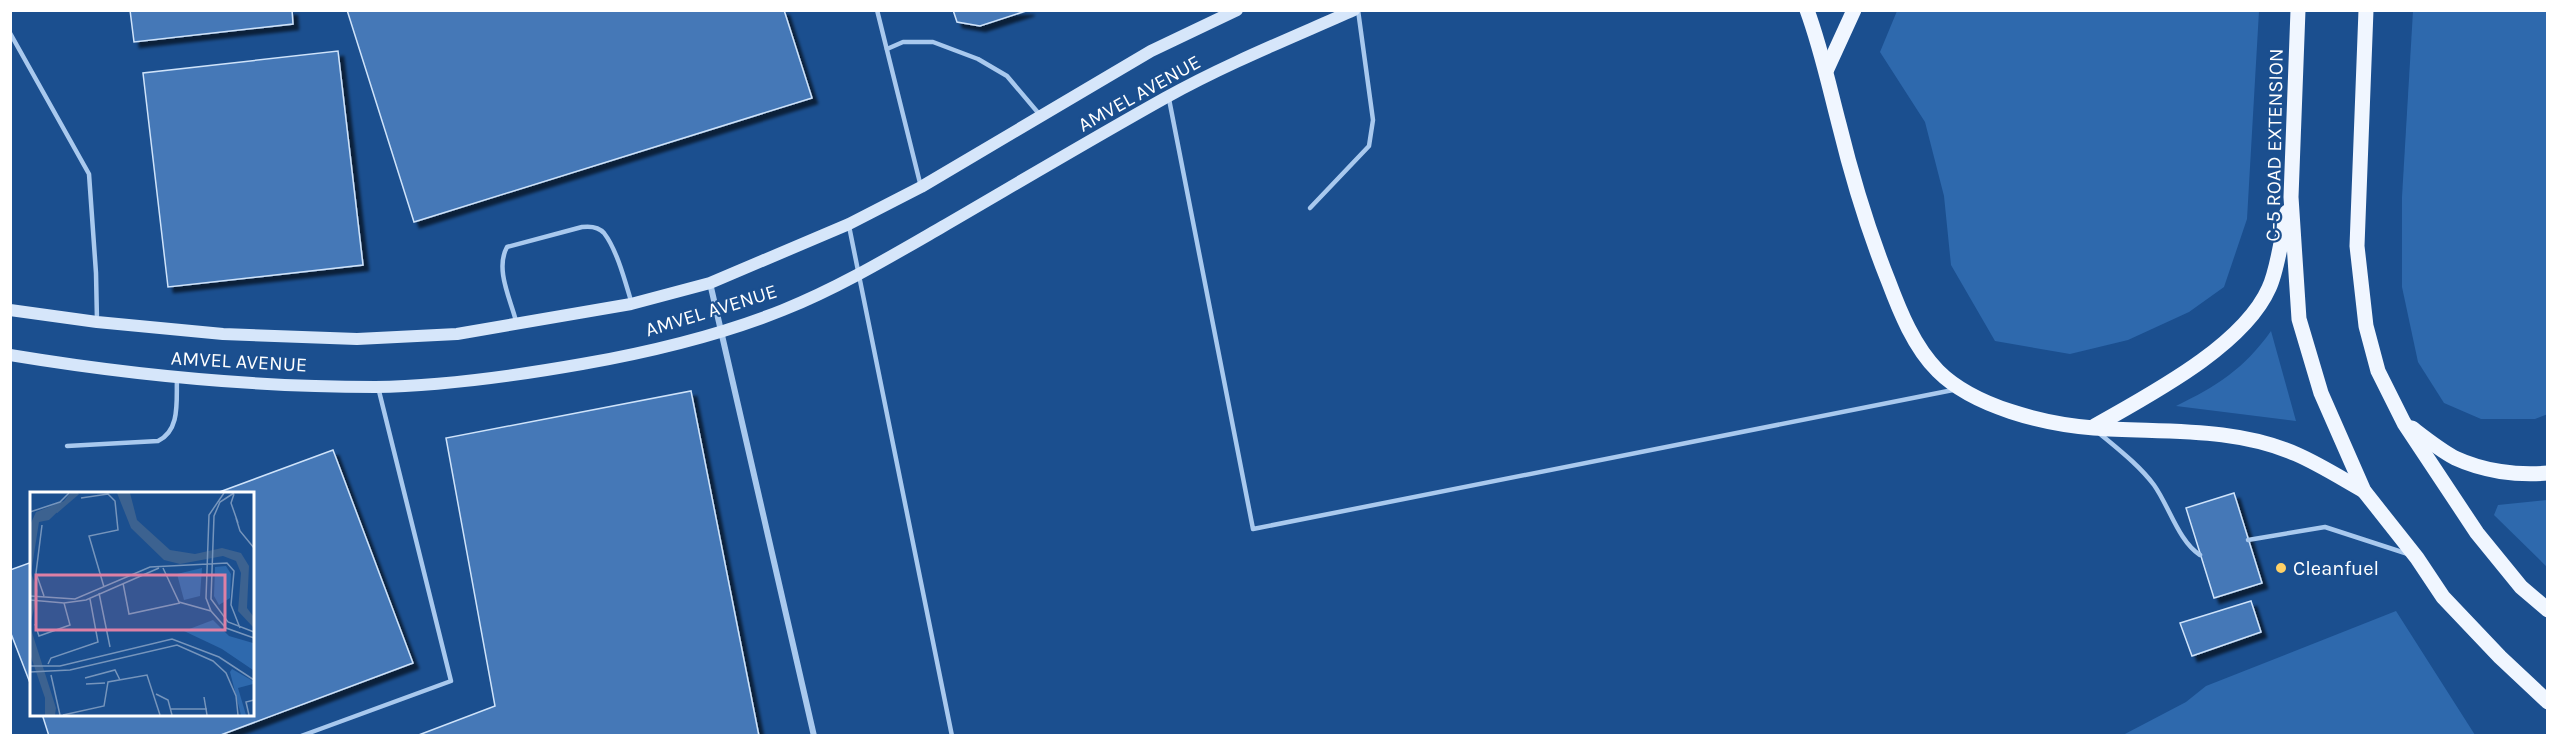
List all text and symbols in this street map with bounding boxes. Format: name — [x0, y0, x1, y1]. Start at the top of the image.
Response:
street label: C-5 ROAD EXTENSION — [2261, 48, 2288, 242]
street label: AMVEL AVENUE — [1074, 50, 1204, 137]
street label: AMVEL AVENUE — [643, 280, 780, 341]
street label: AMVEL AVENUE — [170, 346, 308, 377]
inset map — [30, 492, 254, 716]
place label: Cleanfuel — [2293, 557, 2379, 580]
marker: Cleanfuel — [2274, 561, 2288, 575]

